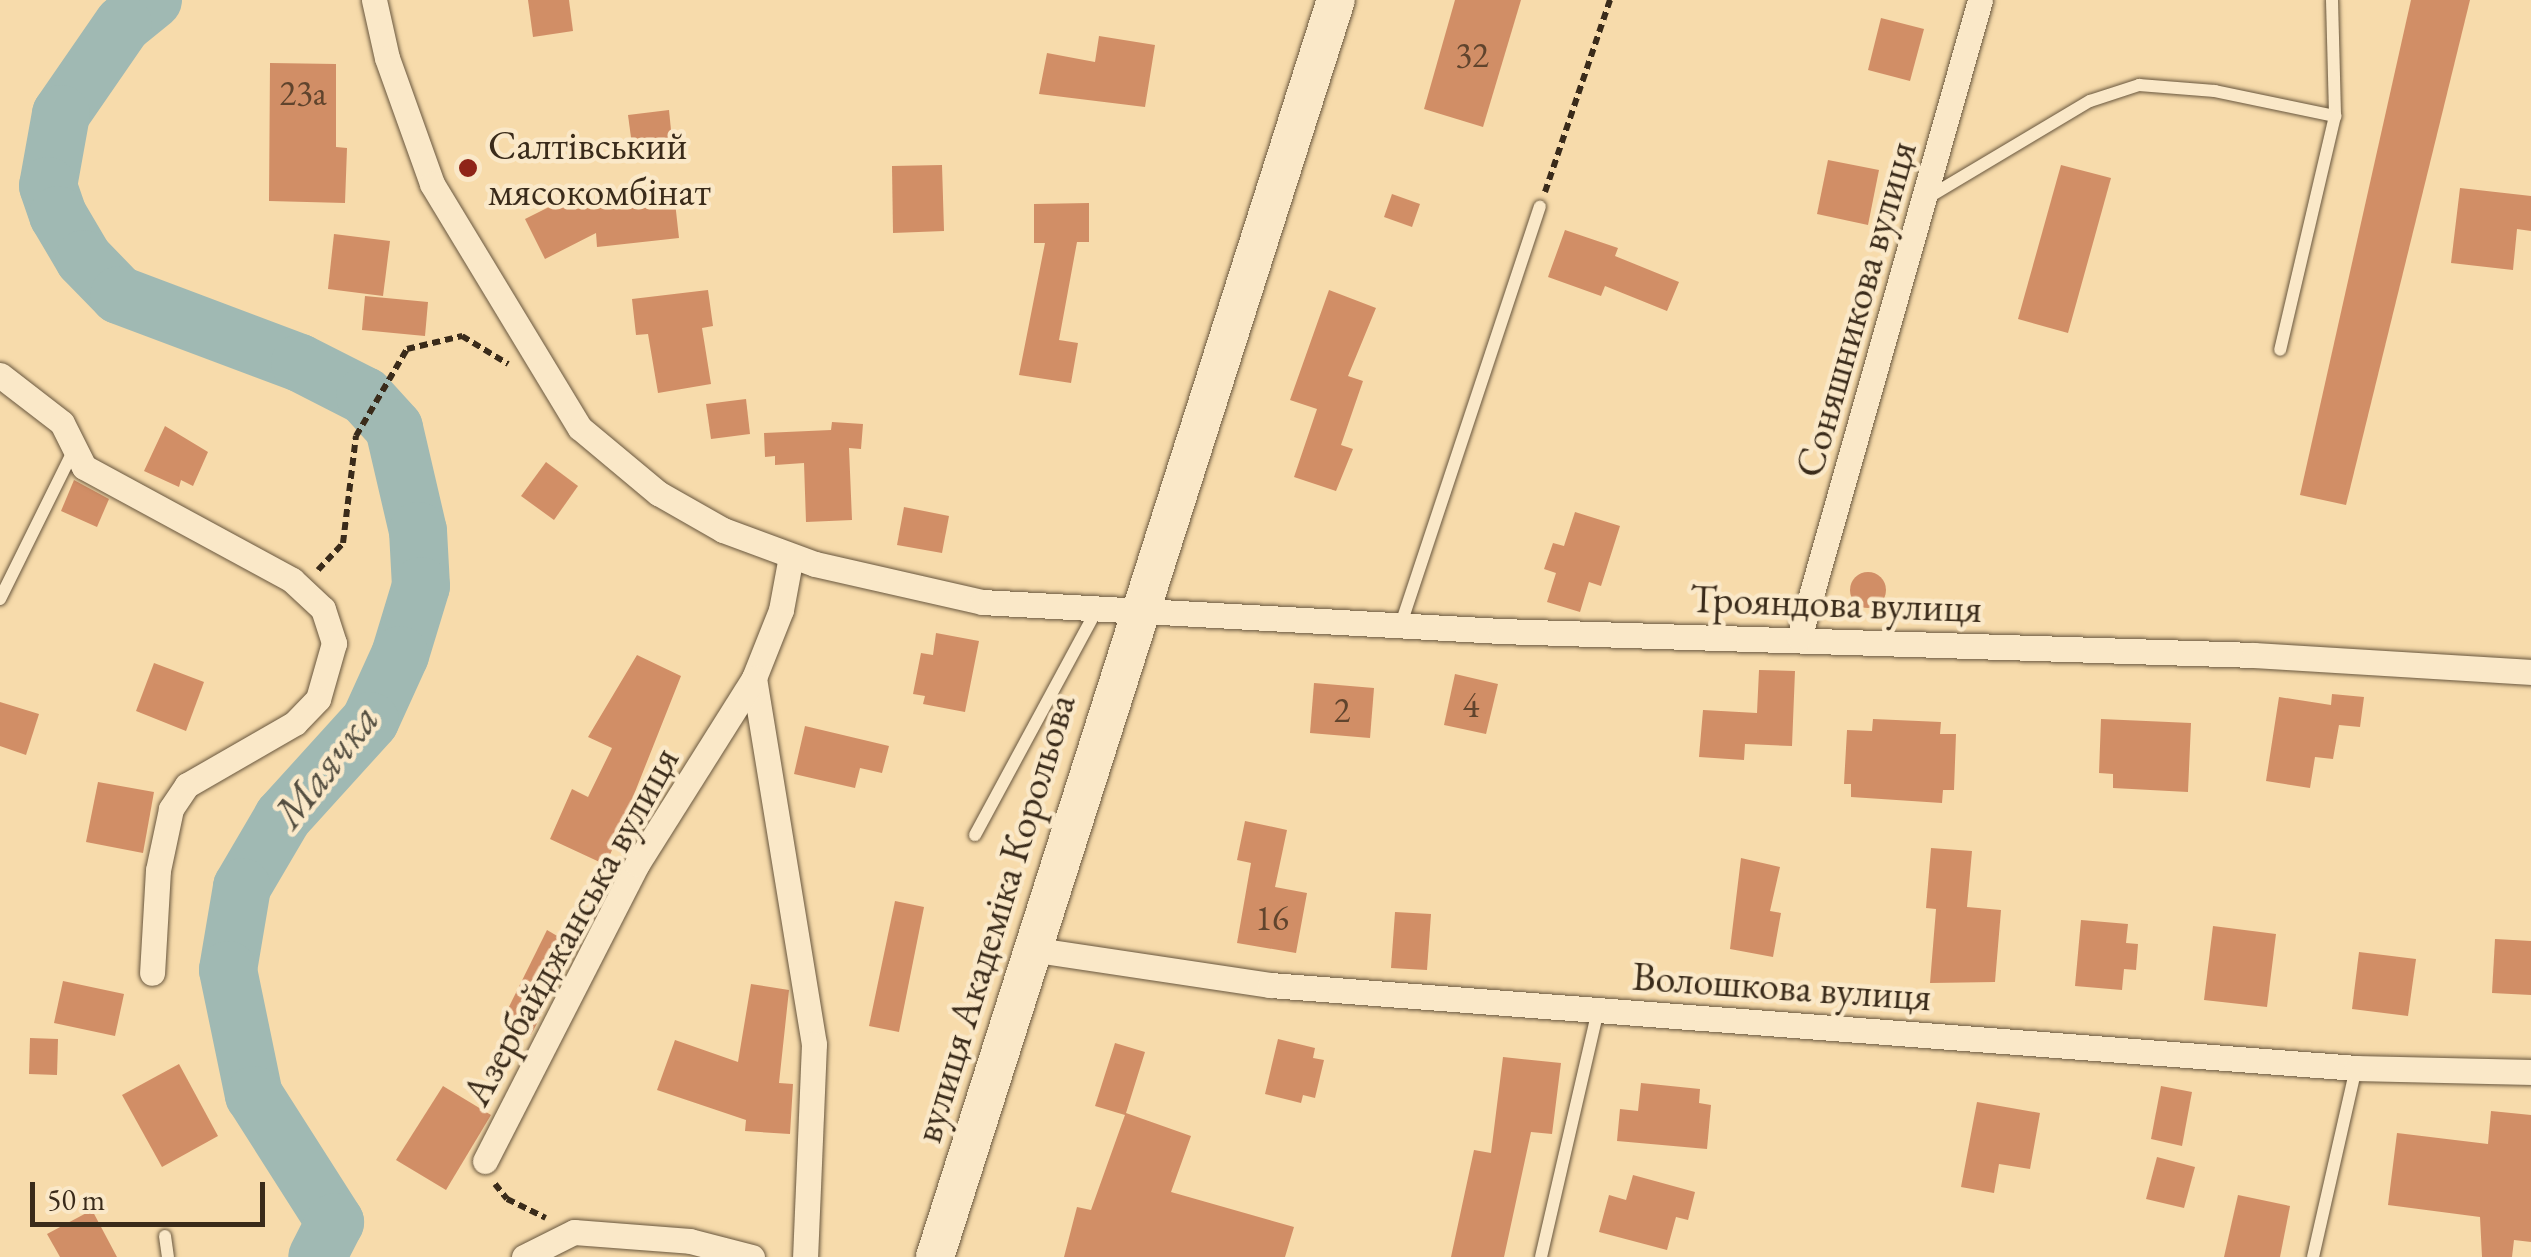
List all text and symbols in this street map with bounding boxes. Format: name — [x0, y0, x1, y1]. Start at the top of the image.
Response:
house number: 32 — [1455, 34, 1489, 76]
house number: 23а — [279, 72, 327, 114]
place label: Салтівський мясокомбінат — [488, 121, 711, 215]
street label: Соняшникова вулиця — [1784, 135, 1926, 483]
marker: Салтівський мясокомбінат — [457, 157, 479, 179]
street label: Трояндова вулиця — [1689, 574, 1983, 632]
house number: 4 — [1463, 684, 1479, 726]
street label: вулиця Академіка Корольова — [903, 688, 1085, 1148]
house number: 2 — [1334, 689, 1350, 731]
water label: Маячка — [262, 695, 390, 837]
street label: Азербайджанська вулиця — [451, 738, 689, 1114]
house number: 16 — [1255, 897, 1289, 939]
street label: Волошкова вулиця — [1631, 952, 1933, 1020]
scale bar — [35, 1162, 270, 1224]
text: 50 m — [47, 1180, 105, 1219]

